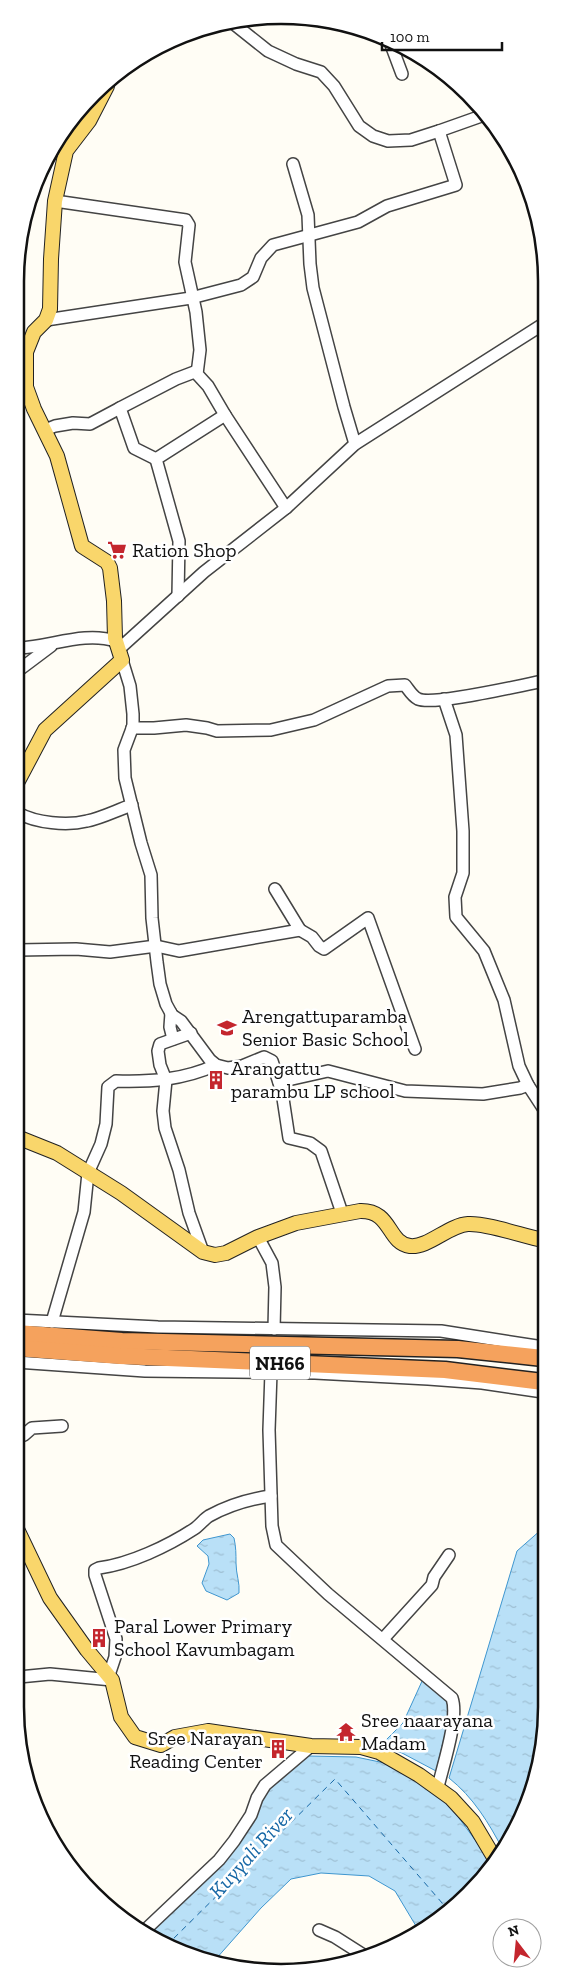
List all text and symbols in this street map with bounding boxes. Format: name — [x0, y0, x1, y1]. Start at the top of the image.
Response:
scale bar — [382, 20, 502, 52]
text: 100 m — [390, 28, 429, 46]
place label: Ration Shop — [132, 538, 236, 562]
supermarket icon: Ration Shop — [106, 539, 128, 561]
place label: Arengattuparamba Senior Basic School — [242, 1004, 409, 1051]
school or university icon: Arengattuparamba Senior Basic School — [216, 1017, 238, 1039]
place label: Arangattu parambu LP school — [231, 1056, 395, 1103]
building icon: Arangattu parambu LP school — [205, 1069, 227, 1091]
road number: NH66 — [250, 1346, 310, 1380]
place label: Paral Lower Primary School Kavumbagam — [114, 1614, 295, 1661]
building icon: Paral Lower Primary School Kavumbagam — [88, 1627, 110, 1649]
place label: Sree naarayana Madam — [361, 1708, 493, 1755]
temple icon: Sree naarayana Madam — [335, 1721, 357, 1743]
place label: Sree Narayan Reading Center — [129, 1726, 264, 1773]
building icon: Sree Narayan Reading Center — [267, 1738, 289, 1760]
water label: Kuyyali River — [204, 1802, 298, 1903]
north arrow — [492, 1918, 542, 1968]
text: N — [506, 1921, 521, 1941]

